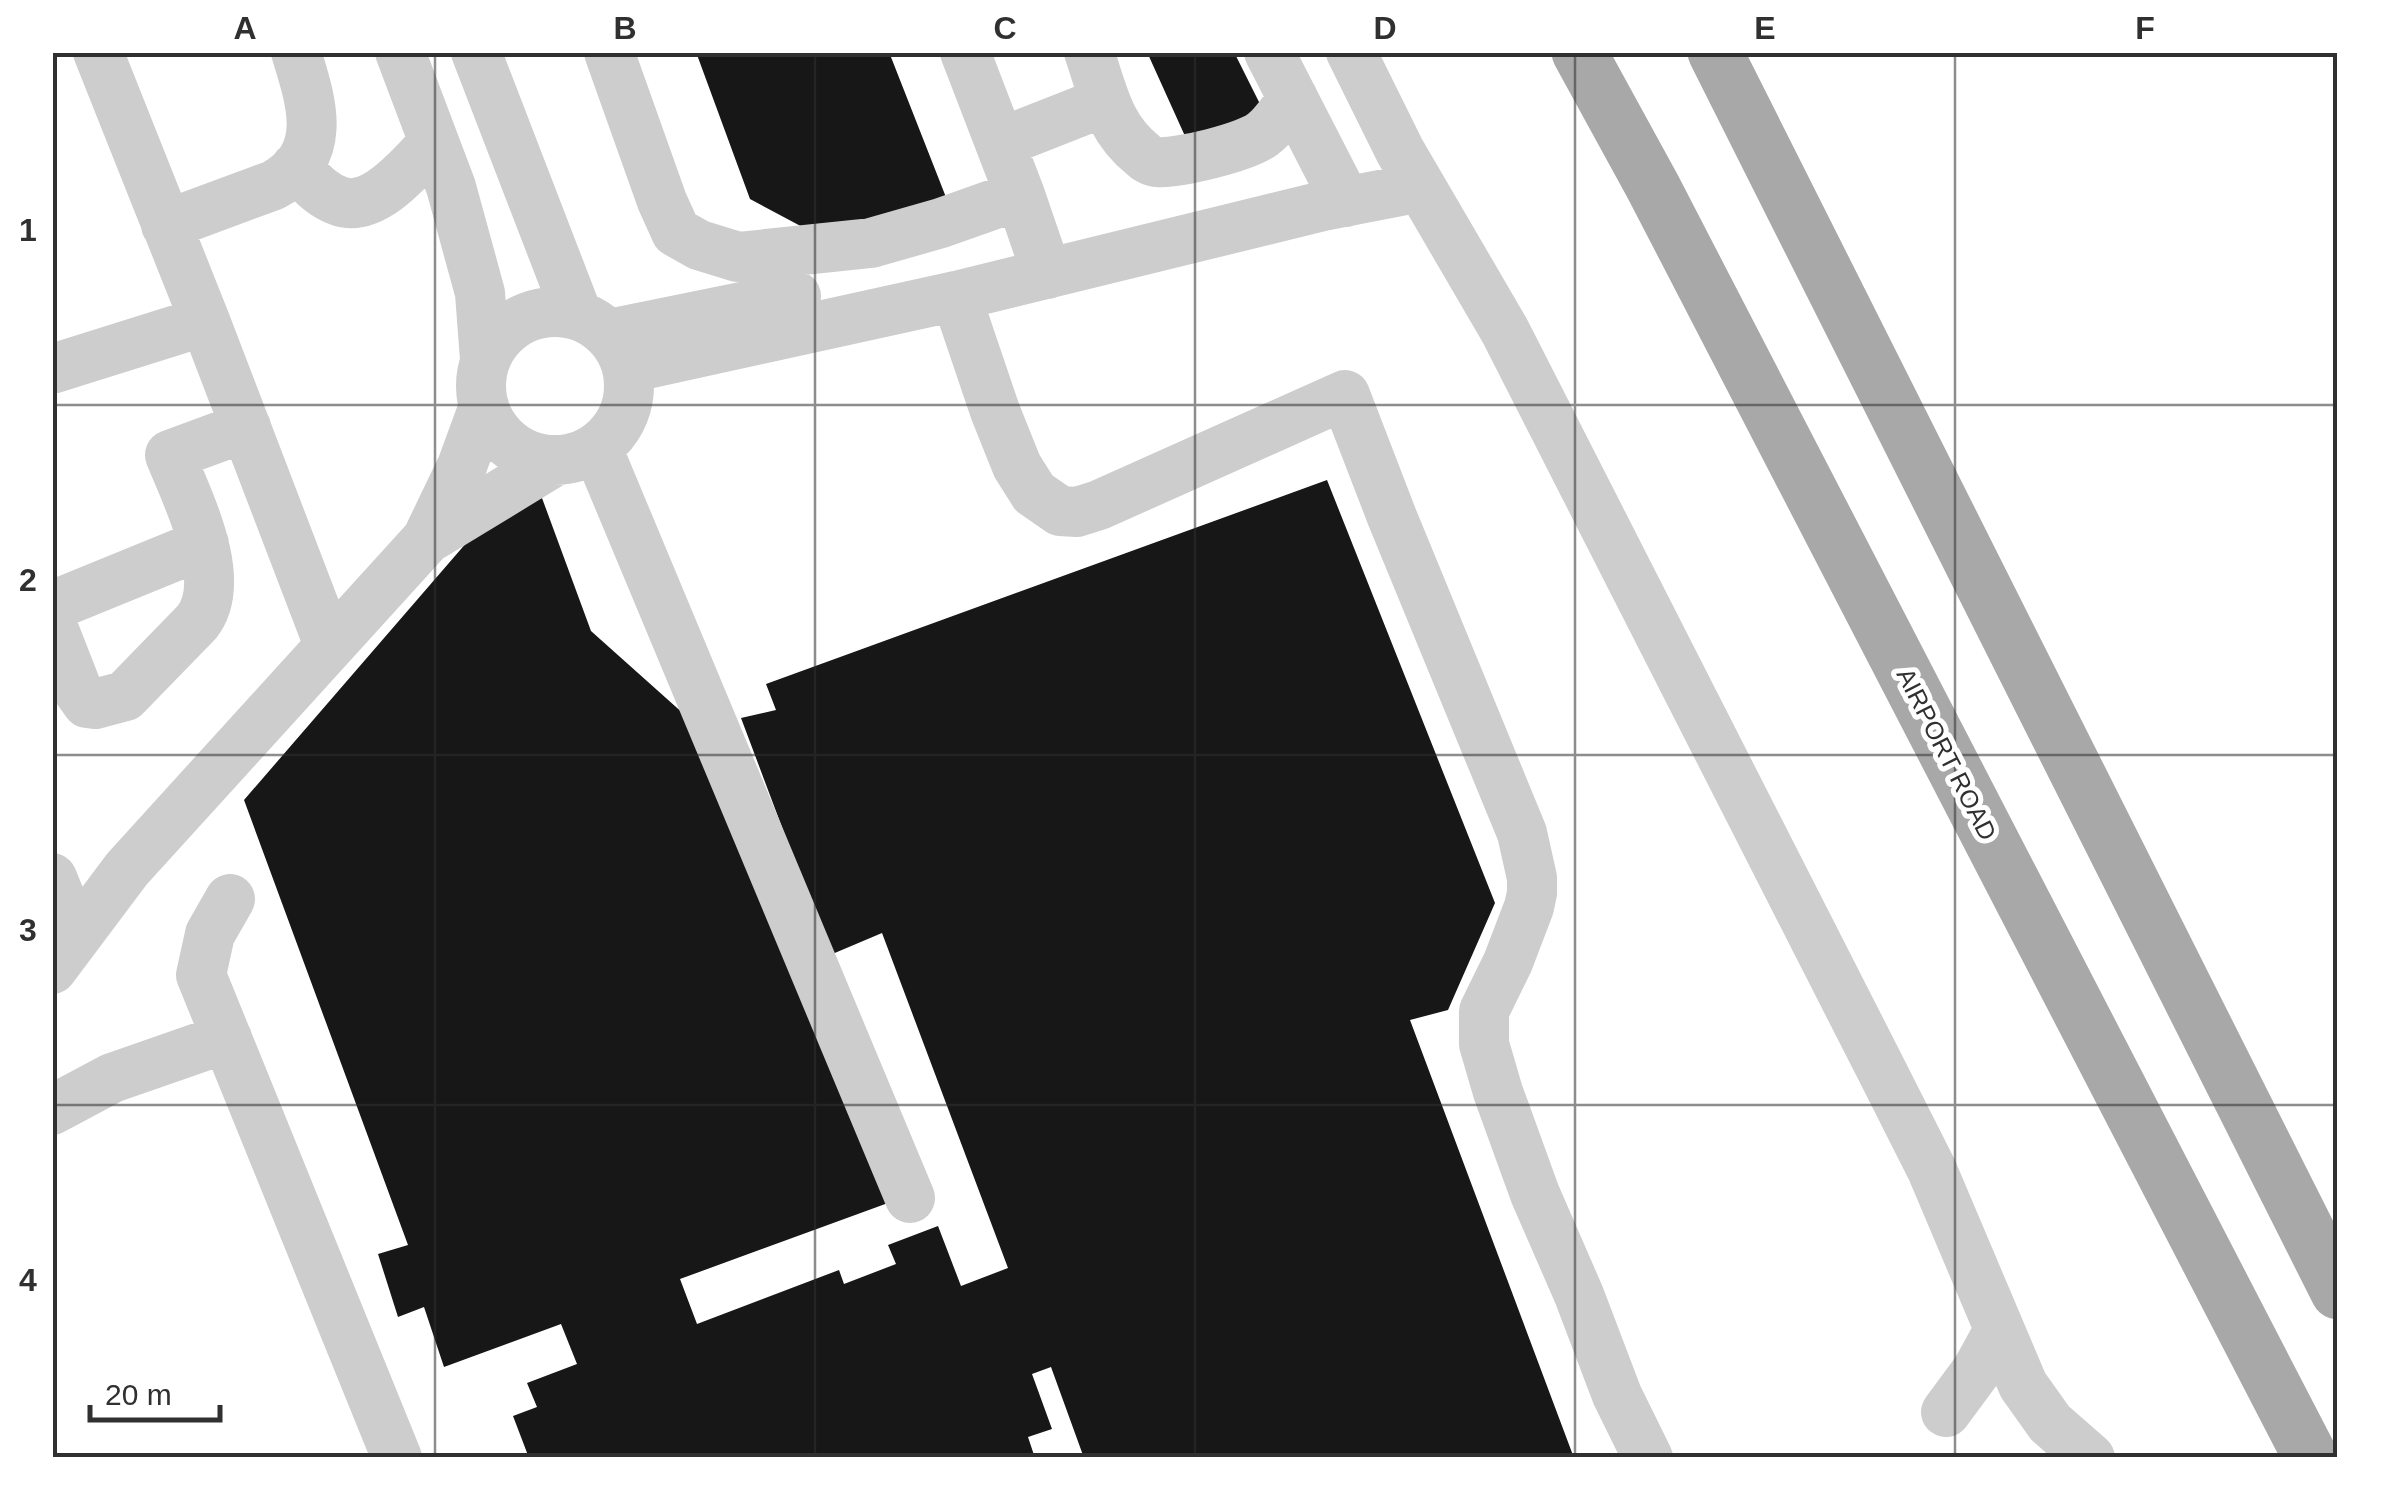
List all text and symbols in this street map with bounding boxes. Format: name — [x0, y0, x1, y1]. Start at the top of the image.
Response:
text: A — [233, 10, 257, 46]
text: B — [613, 10, 637, 46]
text: C — [993, 10, 1017, 46]
text: D — [1373, 10, 1397, 46]
text: E — [1754, 10, 1776, 46]
text: F — [2135, 10, 2155, 46]
text: 1 — [19, 212, 37, 248]
text: 2 — [19, 562, 37, 598]
street label: AIRPORT ROAD — [1892, 663, 2002, 845]
text: 3 — [19, 912, 37, 948]
text: 4 — [19, 1262, 37, 1298]
scale bar — [90, 1360, 220, 1422]
text: 20 m — [105, 1378, 172, 1411]

